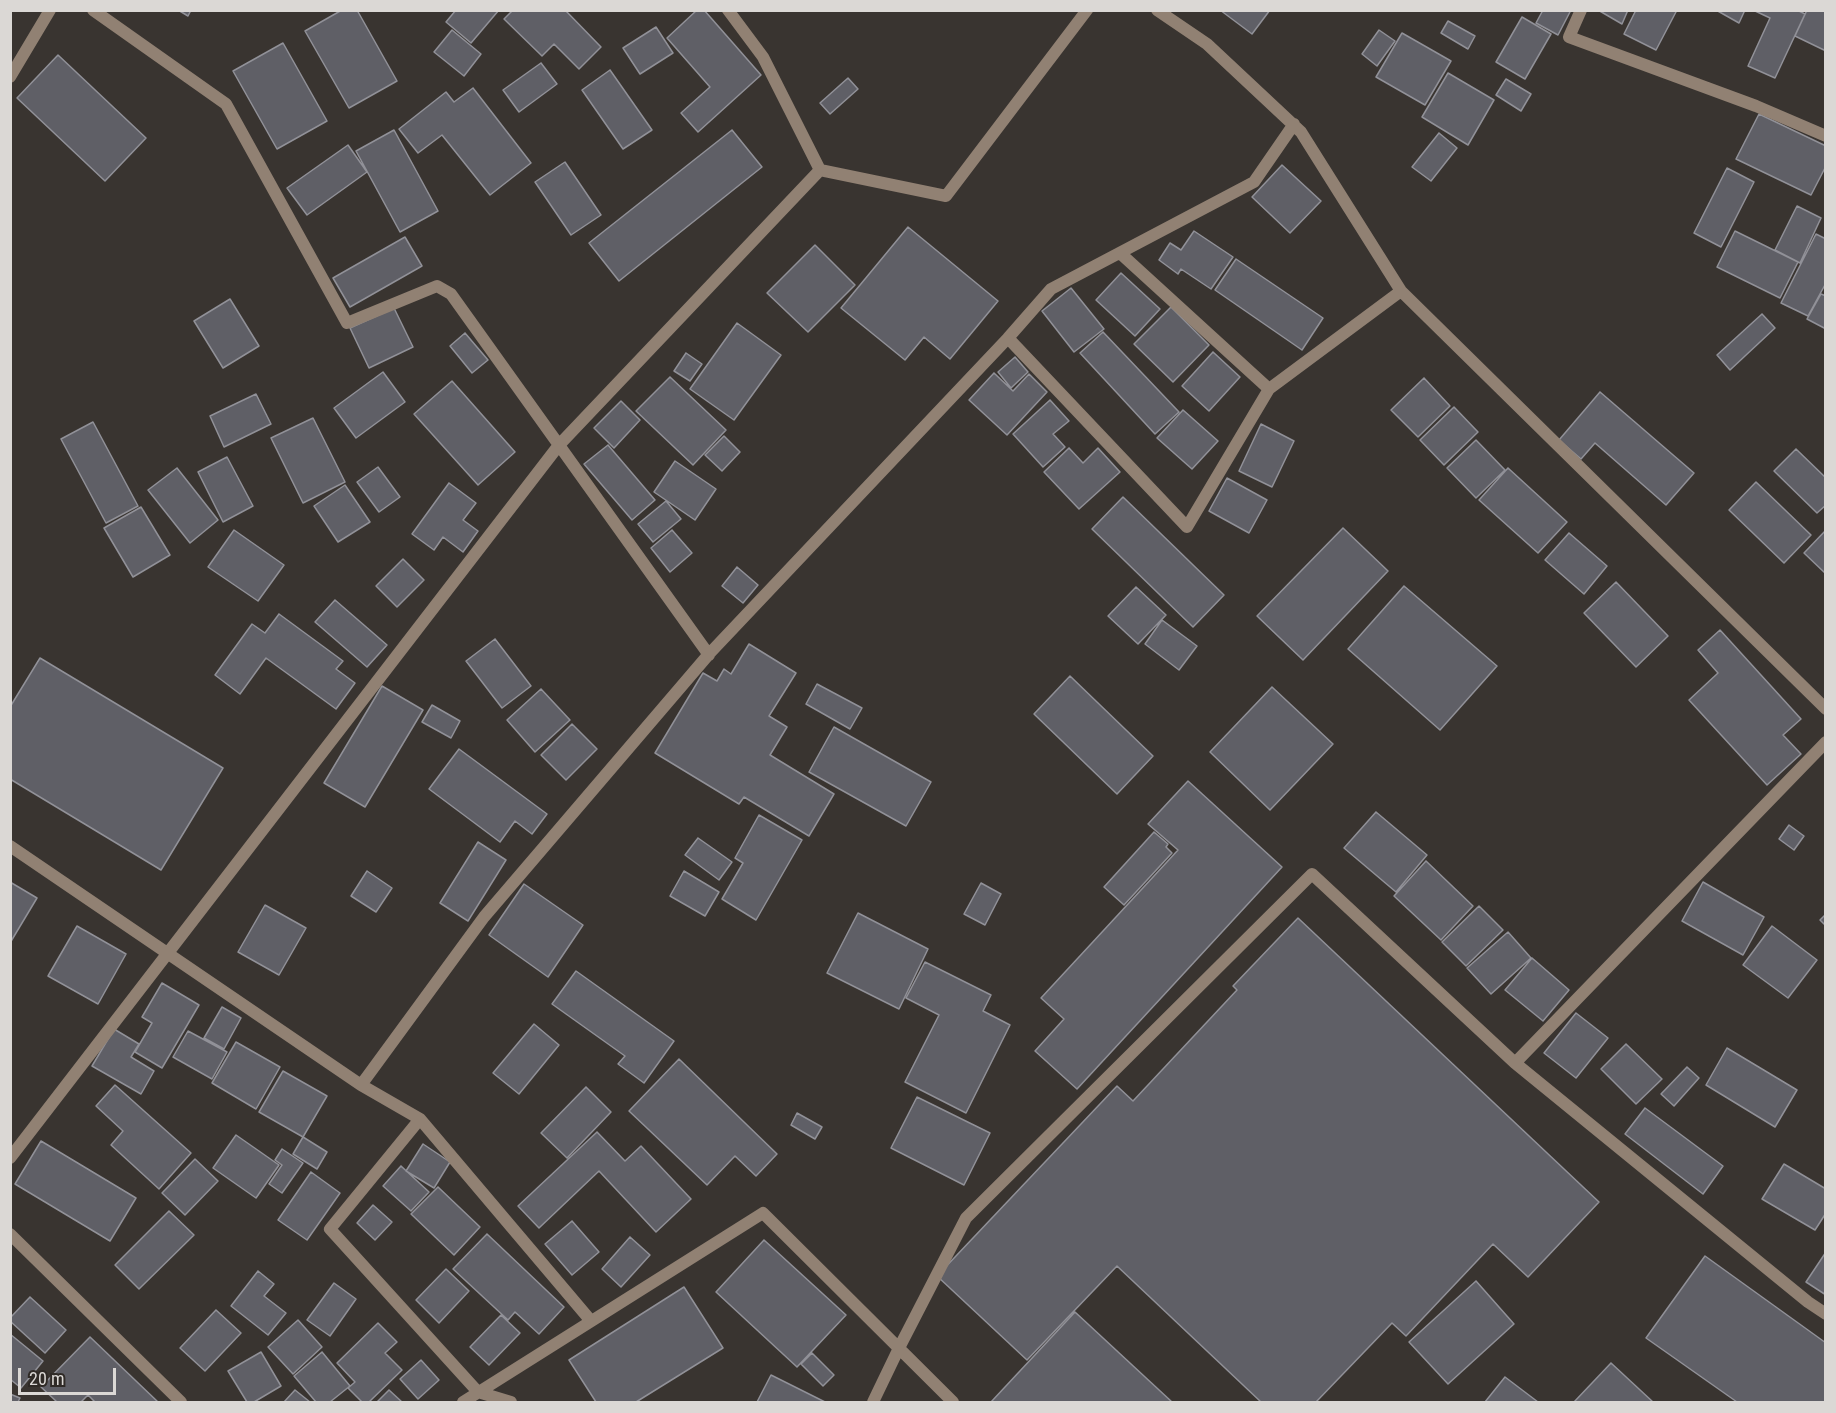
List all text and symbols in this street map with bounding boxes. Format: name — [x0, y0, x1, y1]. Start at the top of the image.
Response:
scale bar — [21, 1356, 118, 1394]
text: 20 m — [29, 1368, 64, 1389]

